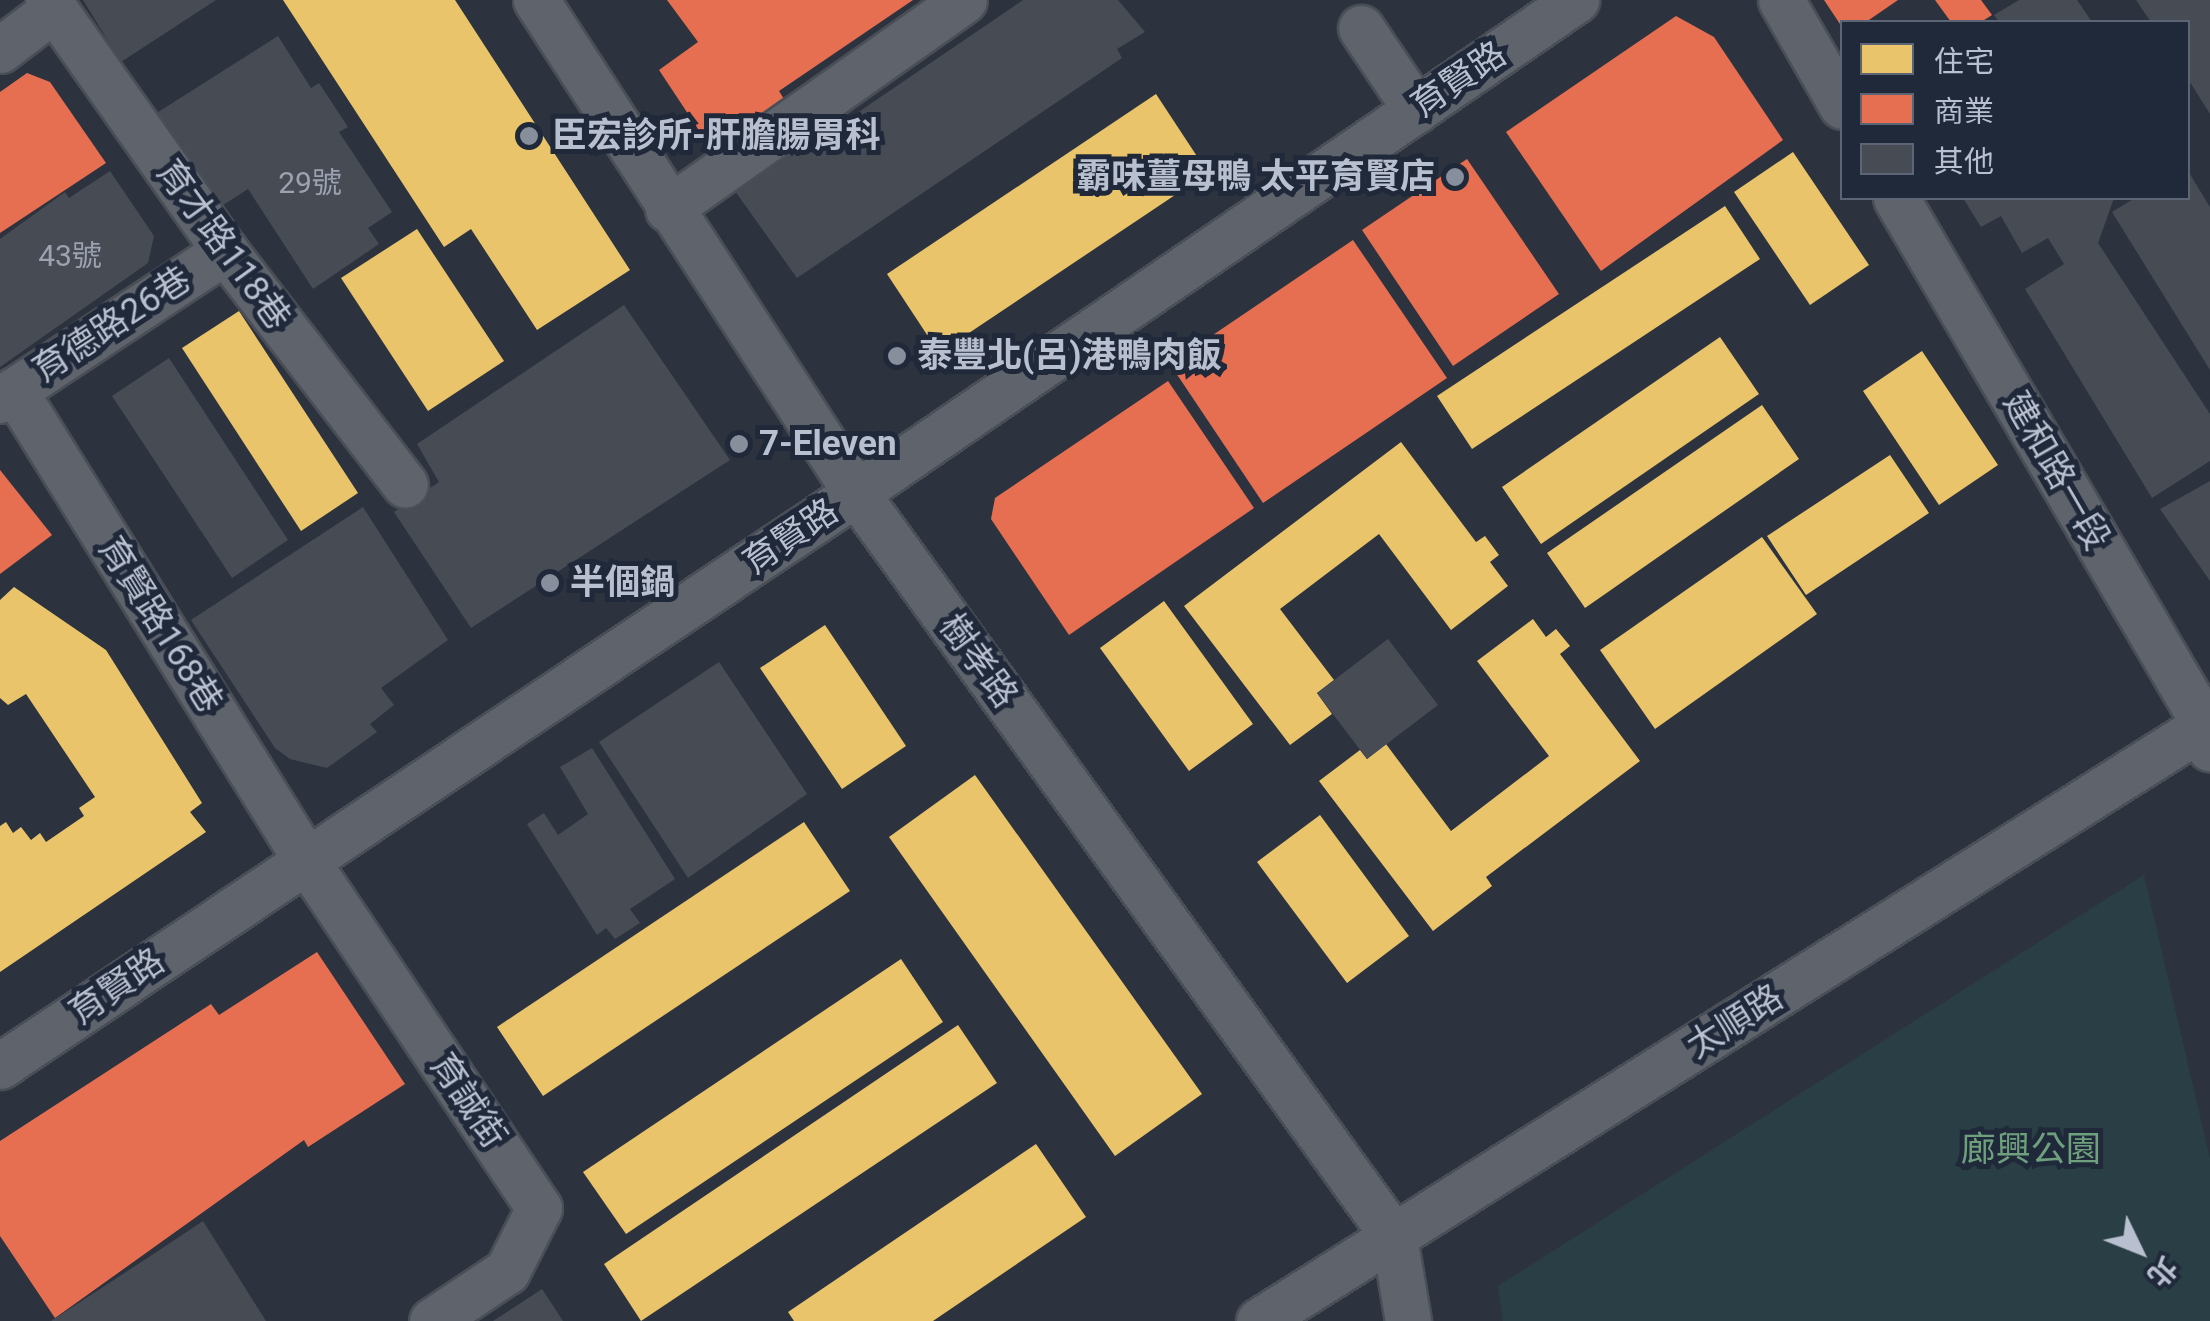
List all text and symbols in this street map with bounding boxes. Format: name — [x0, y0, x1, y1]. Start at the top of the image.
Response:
legend — [1840, 20, 2190, 200]
street label: 育賢路 — [1404, 33, 1514, 127]
text: 住宅 — [1934, 44, 1994, 79]
text: 商業 — [1934, 94, 1994, 129]
place label: 臣宏診所-肝膽腸胃科 — [552, 115, 881, 157]
marker: 臣宏診所-肝膽腸胃科 — [516, 123, 542, 149]
text: 其他 — [1934, 144, 1994, 179]
street label: 育才路118巷 — [148, 152, 298, 338]
place label: 霸味薑母鴨 太平育賢店 — [1076, 156, 1435, 198]
house number: 29號 — [278, 165, 342, 201]
marker: 霸味薑母鴨 太平育賢店 — [1444, 166, 1466, 188]
house number: 43號 — [38, 238, 102, 274]
street label: 育德路26巷 — [25, 259, 199, 391]
place label: 泰豐北(呂)港鴨肉飯 — [917, 335, 1222, 377]
marker: 泰豐北(呂)港鴨肉飯 — [886, 345, 908, 367]
street label: 建和路一段 — [1994, 385, 2118, 557]
place label: 7-Eleven — [759, 423, 897, 465]
marker: 7-Eleven — [728, 433, 750, 455]
street label: 育賢路 — [736, 490, 846, 584]
street label: 育賢路168巷 — [89, 529, 231, 721]
place label: 半個鍋 — [570, 562, 675, 604]
marker: 半個鍋 — [539, 572, 561, 594]
street label: 樹孝路 — [930, 606, 1026, 716]
street label: 育賢路 — [62, 940, 172, 1034]
street label: 太順路 — [1679, 976, 1791, 1068]
street label: 育誠街 — [421, 1046, 515, 1156]
park label: 廊興公園 — [1961, 1129, 2101, 1171]
north arrow — [2090, 1201, 2190, 1301]
text: 北 — [2141, 1250, 2184, 1293]

